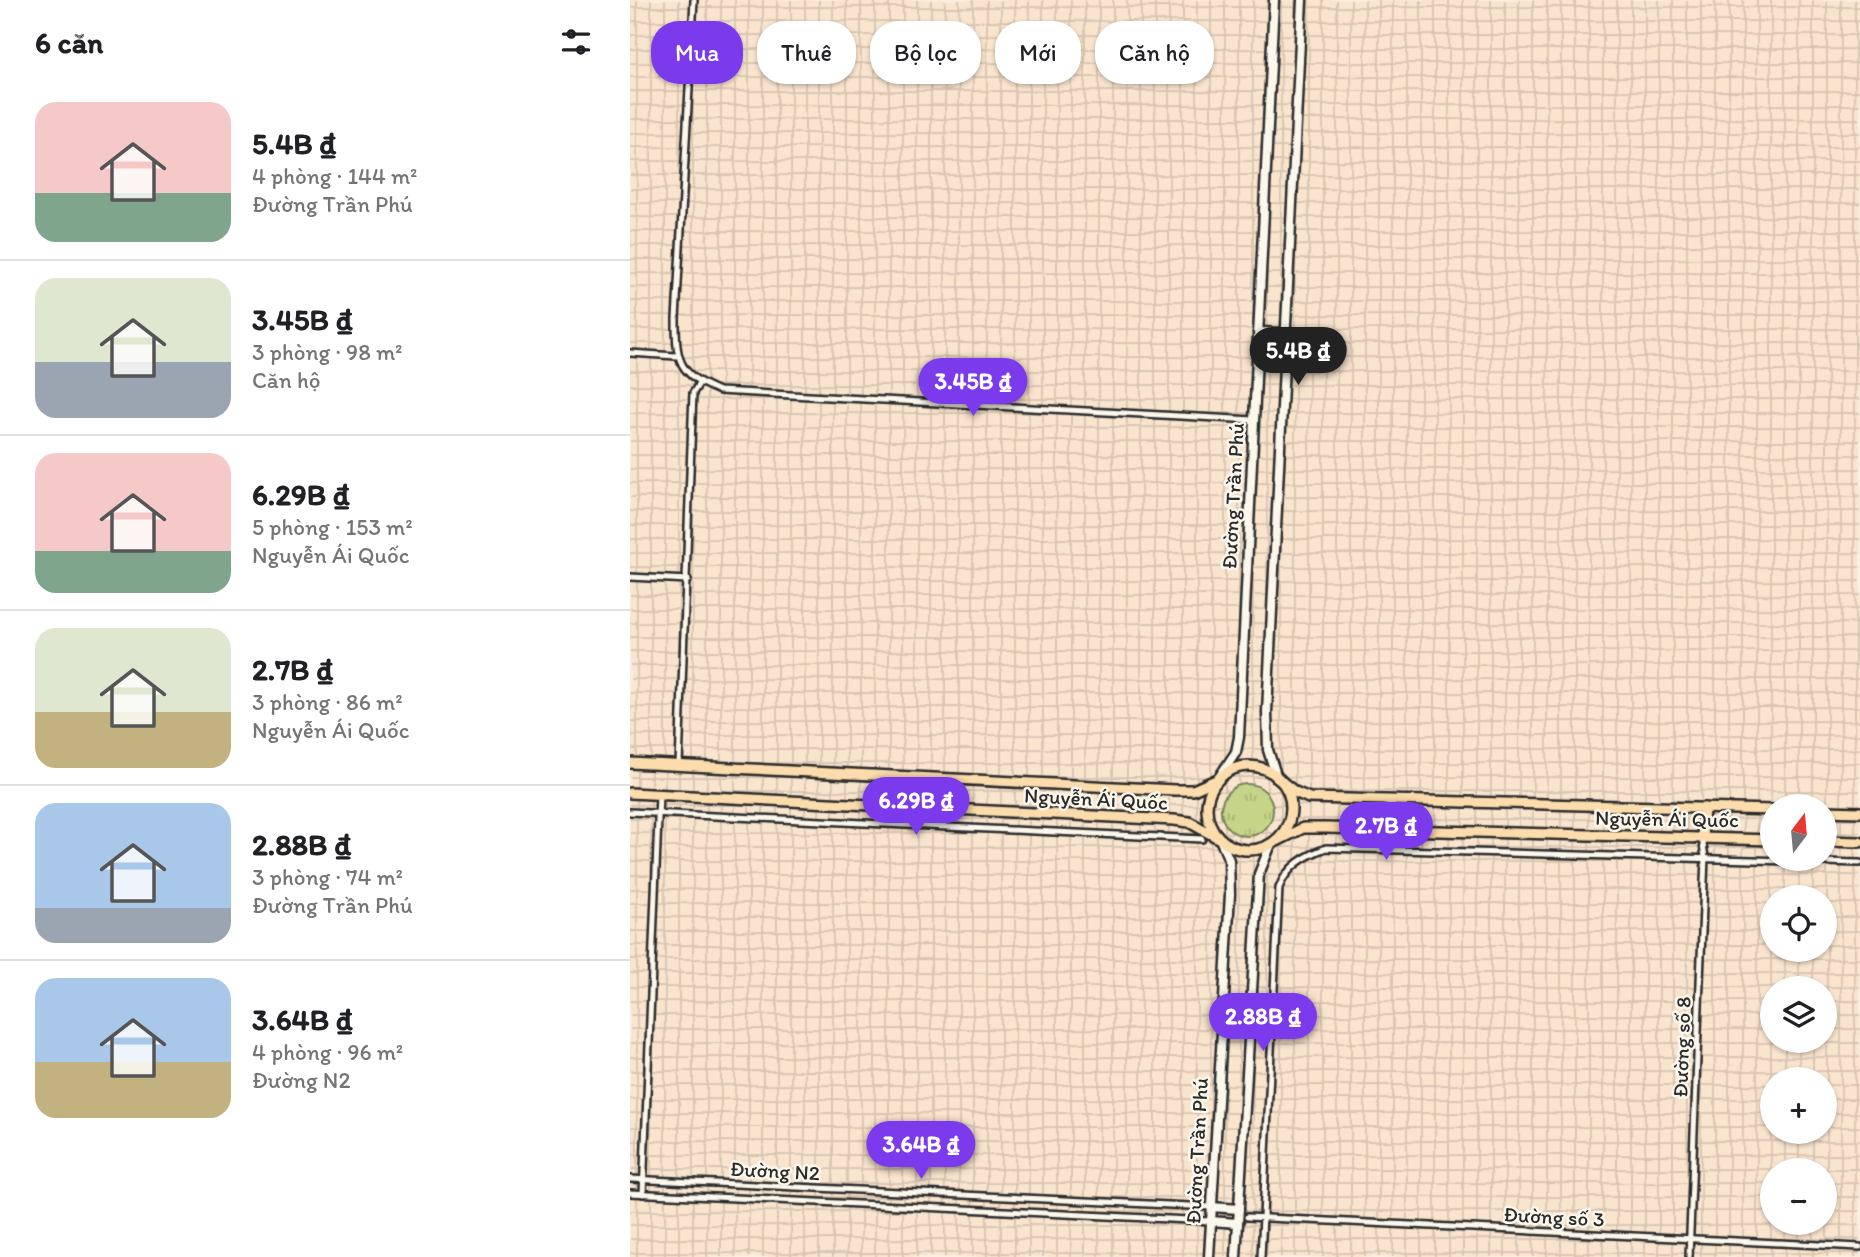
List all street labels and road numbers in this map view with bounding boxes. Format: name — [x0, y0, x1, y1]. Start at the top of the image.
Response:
street label: Đường Trần Phú — [1216, 422, 1249, 570]
street label: Nguyễn Ái Quốc — [1024, 782, 1169, 815]
street label: Nguyễn Ái Quốc — [1595, 805, 1739, 832]
street label: Đường số 8 — [1667, 996, 1696, 1098]
street label: Đường Trần Phú — [1180, 1077, 1213, 1225]
street label: Đường N2 — [729, 1156, 821, 1185]
street label: Đường số 3 — [1503, 1201, 1605, 1232]

